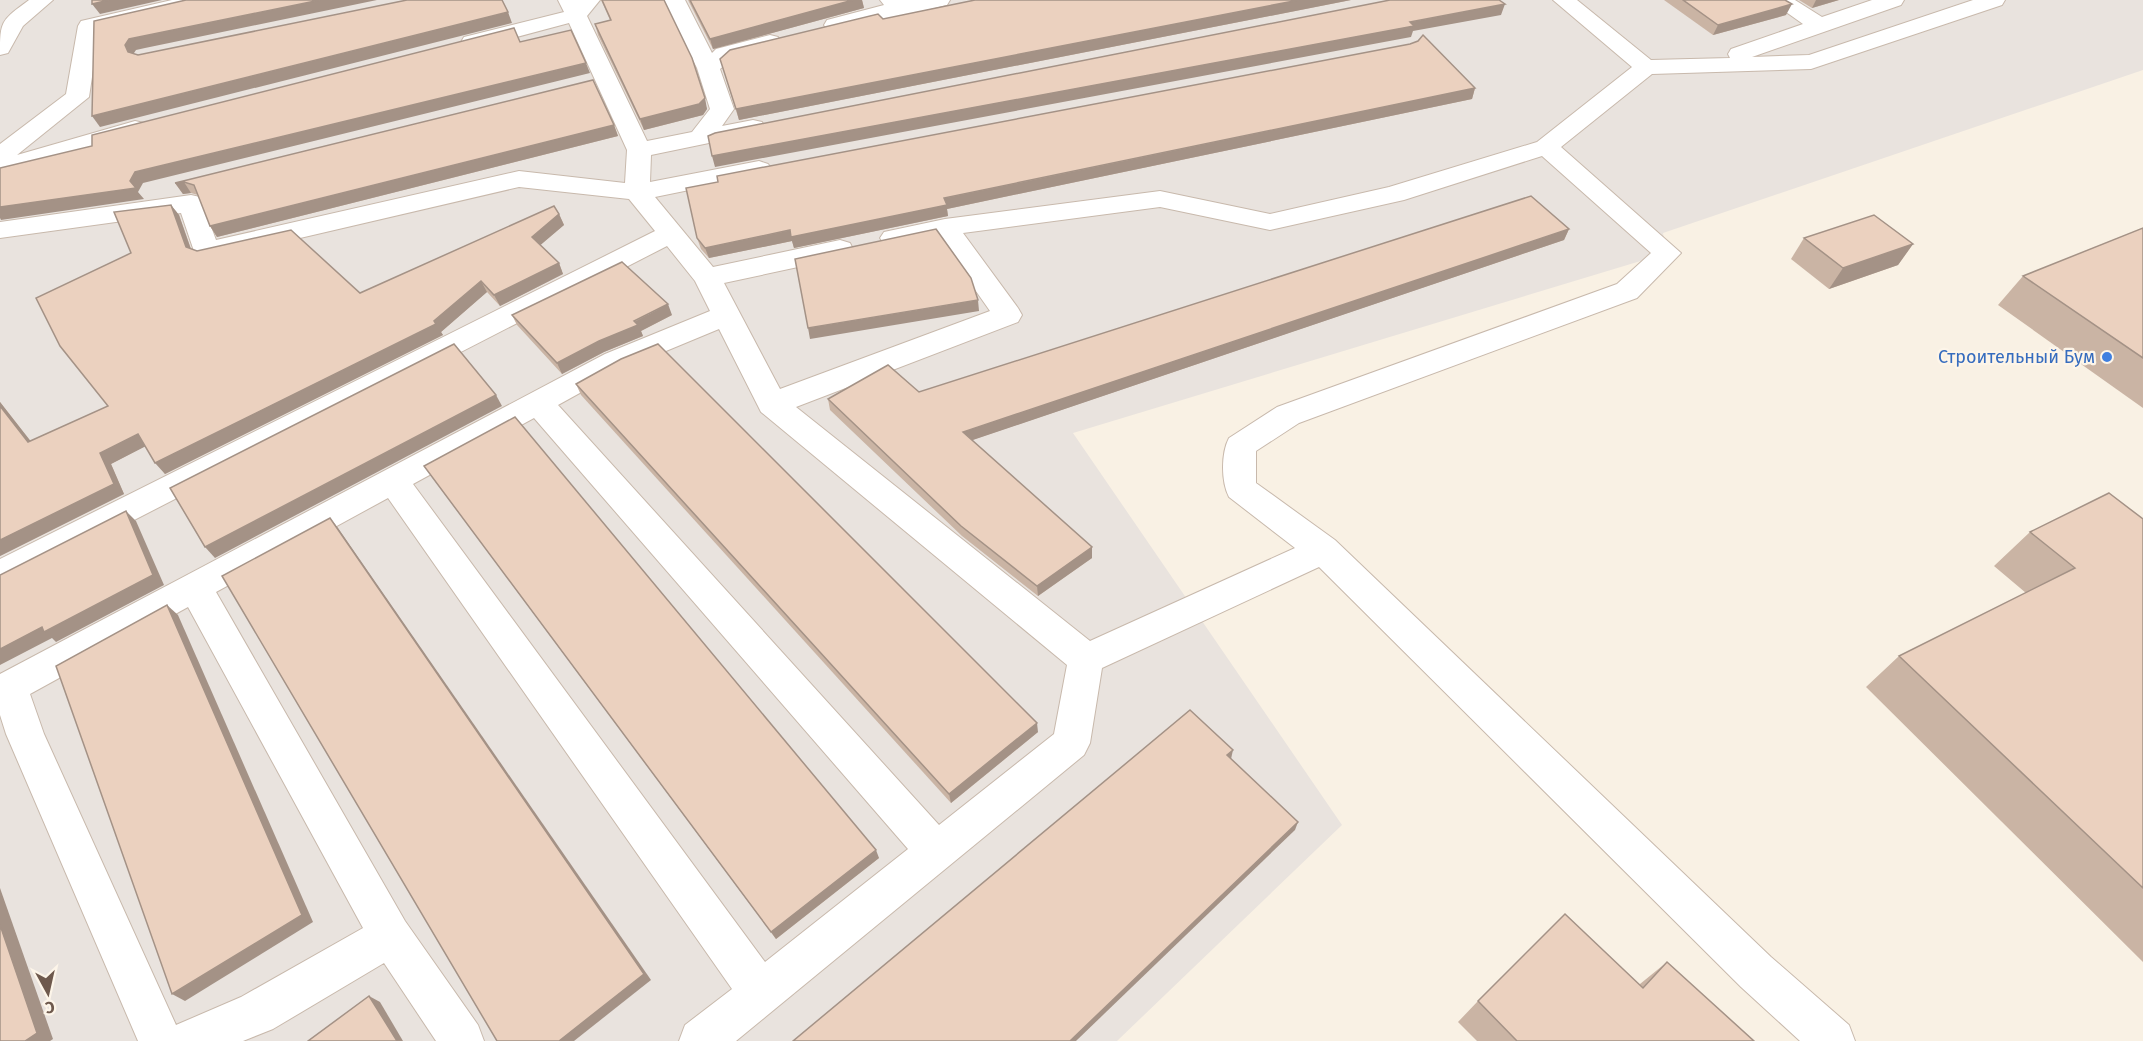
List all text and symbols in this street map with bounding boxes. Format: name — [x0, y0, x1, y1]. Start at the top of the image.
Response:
place label: Строительный Бум — [1938, 346, 2095, 368]
marker: Строительный Бум — [2100, 350, 2114, 364]
north arrow — [18, 963, 78, 1023]
text: С — [43, 997, 56, 1018]

